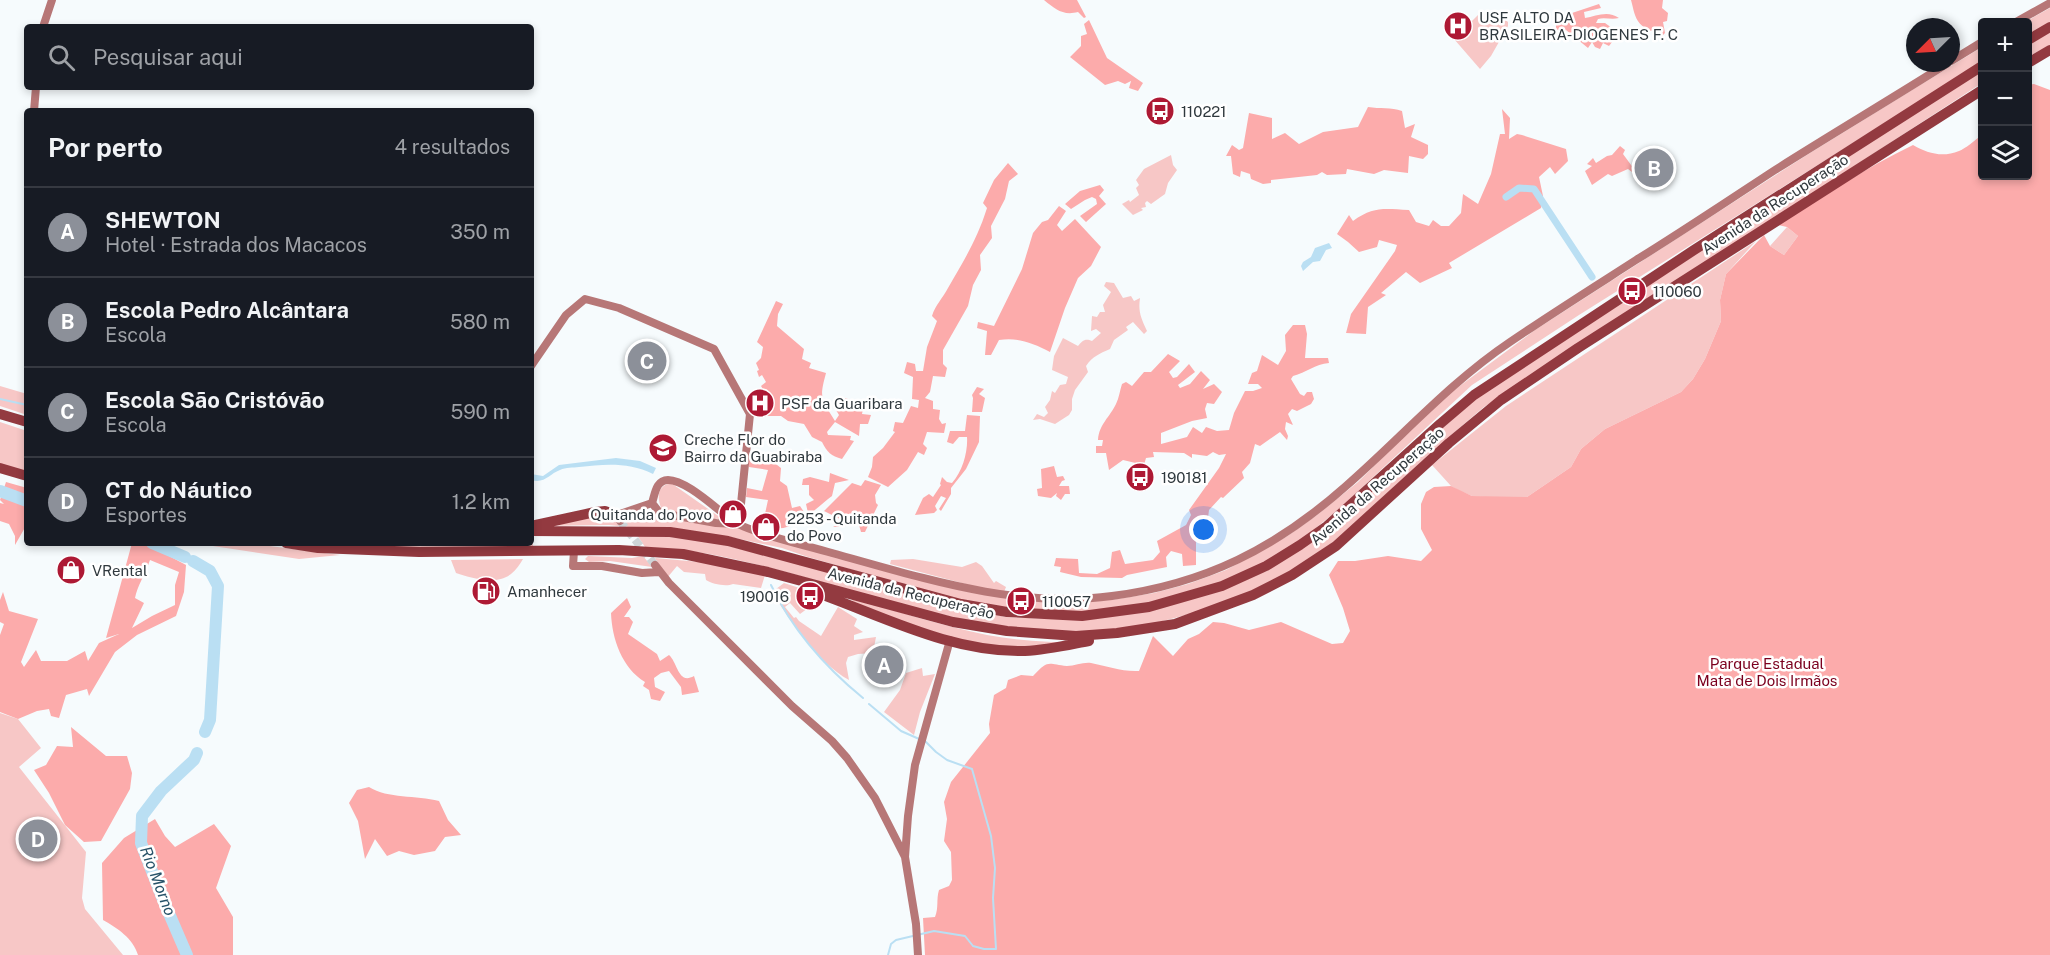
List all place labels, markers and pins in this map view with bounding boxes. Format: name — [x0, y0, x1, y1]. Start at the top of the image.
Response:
place label: USF ALTO DA BRASILEIRA-DIOGENES F. C — [1479, 9, 1678, 43]
hospital icon: USF ALTO DA BRASILEIRA-DIOGENES F. C — [1442, 10, 1474, 42]
bus stop icon: 110221 — [1144, 95, 1176, 127]
place label: 110221 — [1181, 103, 1226, 120]
pin: B — [1634, 146, 1674, 190]
bus stop icon: 110060 — [1616, 275, 1648, 307]
place label: 110060 — [1653, 283, 1702, 300]
pin: C — [628, 338, 666, 384]
hospital icon: PSF da Guaribara — [744, 387, 776, 419]
place label: PSF da Guaribara — [781, 395, 903, 412]
place label: Creche Flor do Bairro da Guabiraba — [684, 431, 822, 465]
school or university icon: Creche Flor do Bairro da Guabiraba — [647, 432, 679, 464]
bus stop icon: 190181 — [1124, 461, 1156, 493]
place label: 190181 — [1161, 469, 1207, 486]
shop icon: Quitanda do Povo — [717, 498, 749, 530]
place label: Quitanda do Povo — [590, 506, 712, 523]
place label: 2253 - Quitanda do Povo — [787, 510, 896, 544]
shop icon: 2253 - Quitanda do Povo — [750, 511, 782, 543]
shop icon: VRental — [55, 554, 87, 586]
place label: VRental — [92, 562, 147, 579]
fuel station icon: Amanhecer — [470, 575, 502, 607]
bus stop icon: 190016 — [794, 580, 826, 612]
place label: Amanhecer — [507, 583, 587, 600]
bus stop icon: 110057 — [1005, 585, 1037, 617]
place label: 190016 — [740, 588, 789, 605]
place label: 110057 — [1042, 593, 1091, 610]
pin: A — [864, 642, 904, 688]
pin: D — [18, 816, 57, 862]

